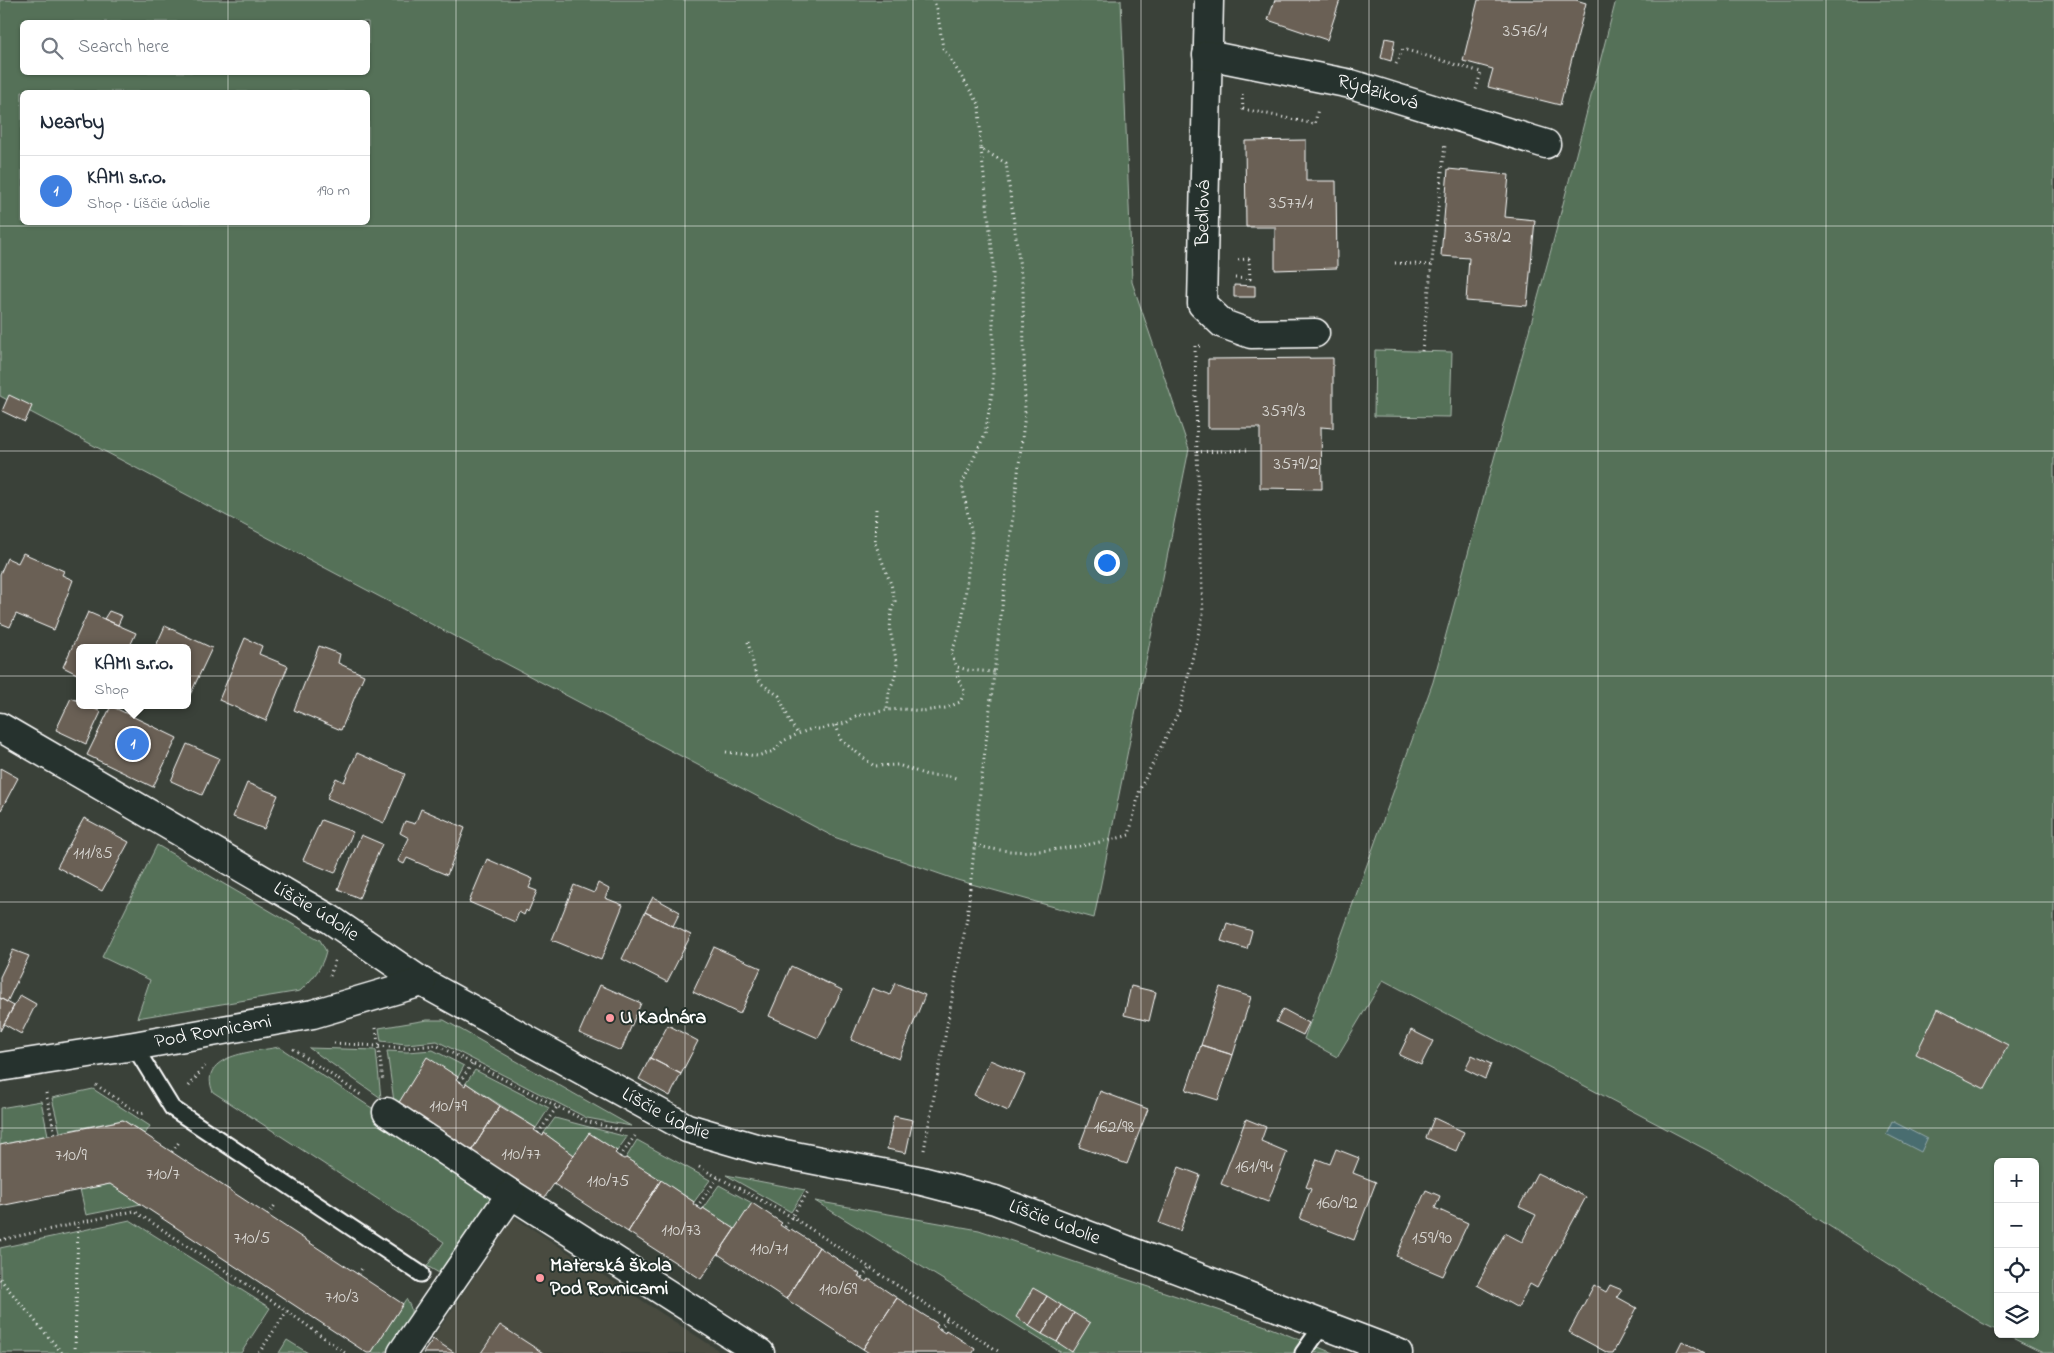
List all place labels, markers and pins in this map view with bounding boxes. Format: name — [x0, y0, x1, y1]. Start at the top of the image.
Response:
pin: 1 — [117, 725, 149, 763]
place label: U Kadnára — [620, 1004, 707, 1033]
marker: U Kadnára — [604, 1012, 616, 1024]
place label: Materská škola Pod Rovnicami — [550, 1252, 672, 1304]
marker: Materská škola Pod Rovnicami — [534, 1272, 546, 1284]

